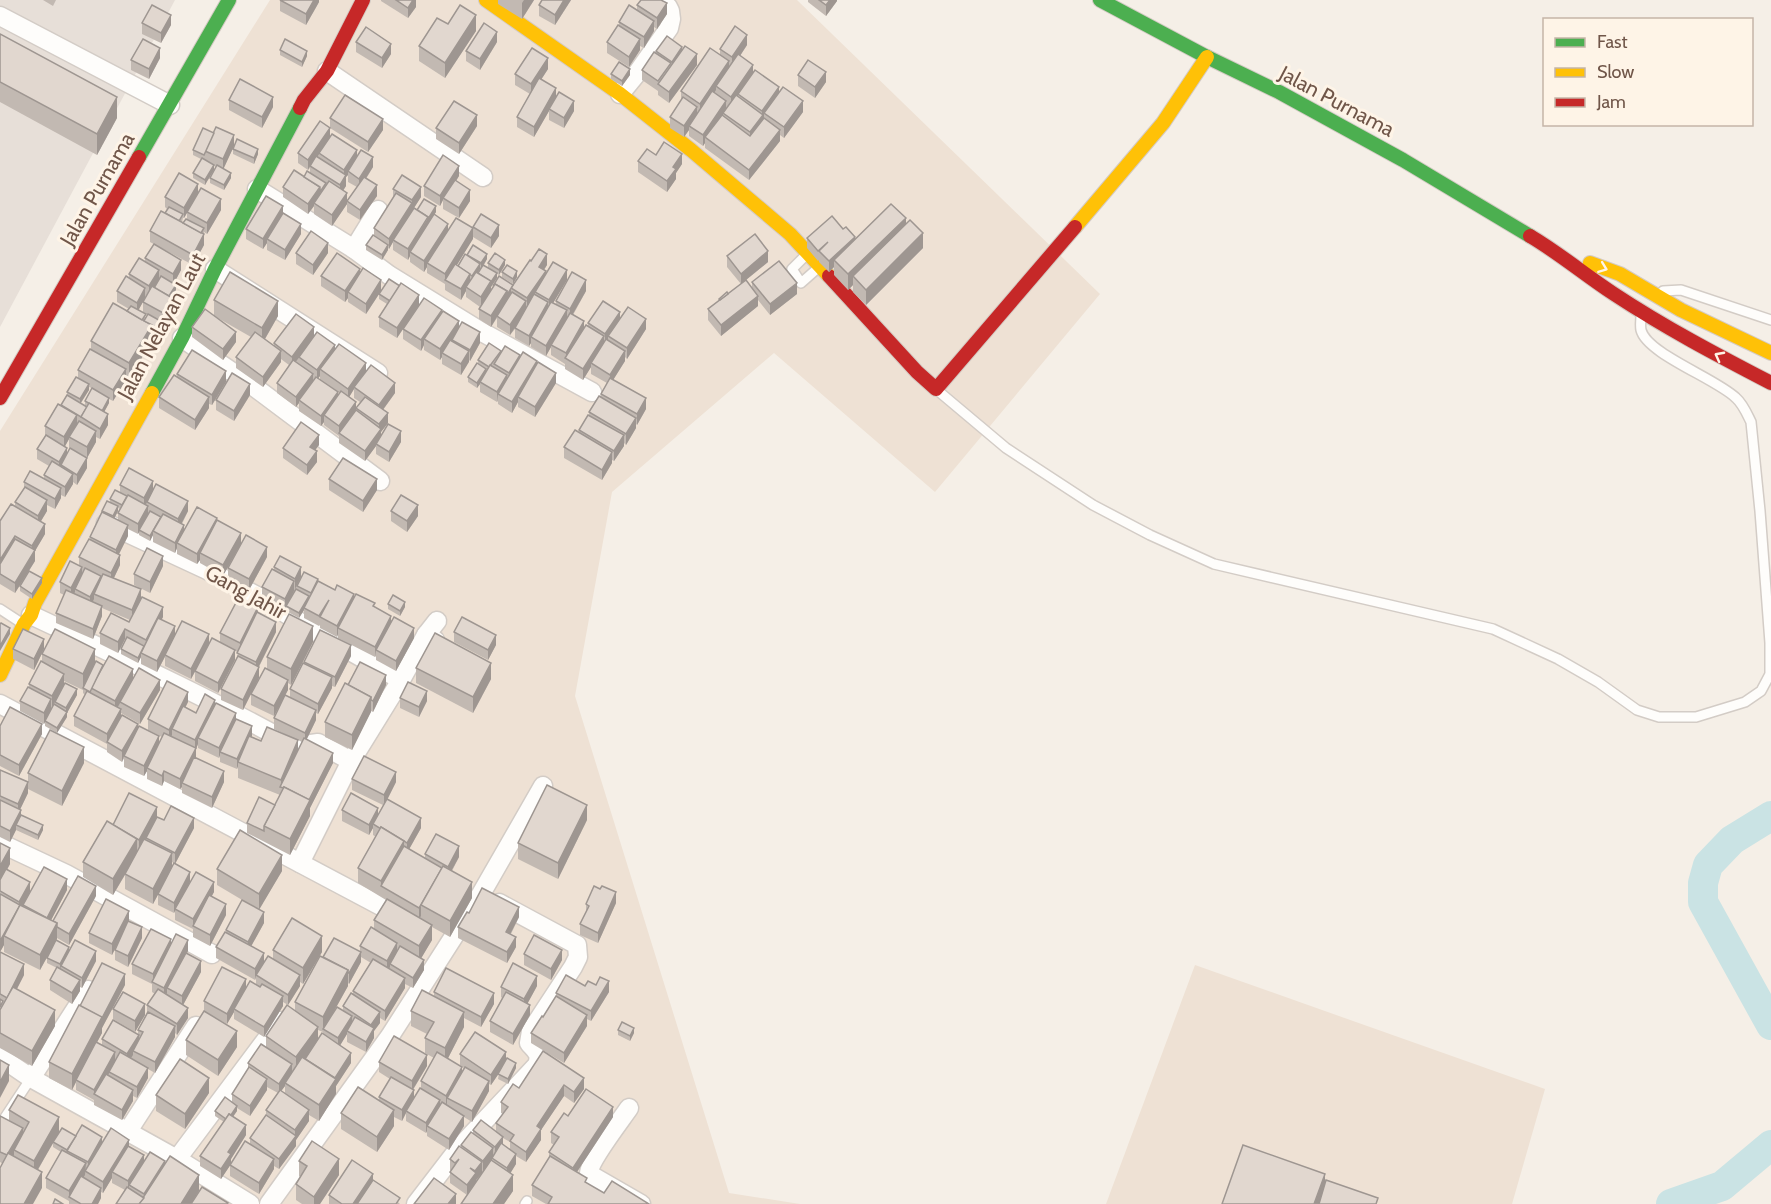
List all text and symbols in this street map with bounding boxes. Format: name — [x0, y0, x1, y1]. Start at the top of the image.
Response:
legend — [1543, 18, 1753, 126]
text: Fast — [1597, 31, 1628, 53]
street label: Jalan Purnama — [1274, 60, 1399, 142]
text: Slow — [1597, 61, 1634, 83]
text: Jam — [1596, 91, 1626, 113]
street label: Jalan Purnama — [54, 128, 139, 251]
street label: Jalan Nelayan Laut — [111, 248, 210, 404]
one-way arrow — [1597, 261, 1608, 273]
one-way arrow — [1715, 352, 1725, 363]
street label: Gang Jahir — [201, 560, 291, 625]

